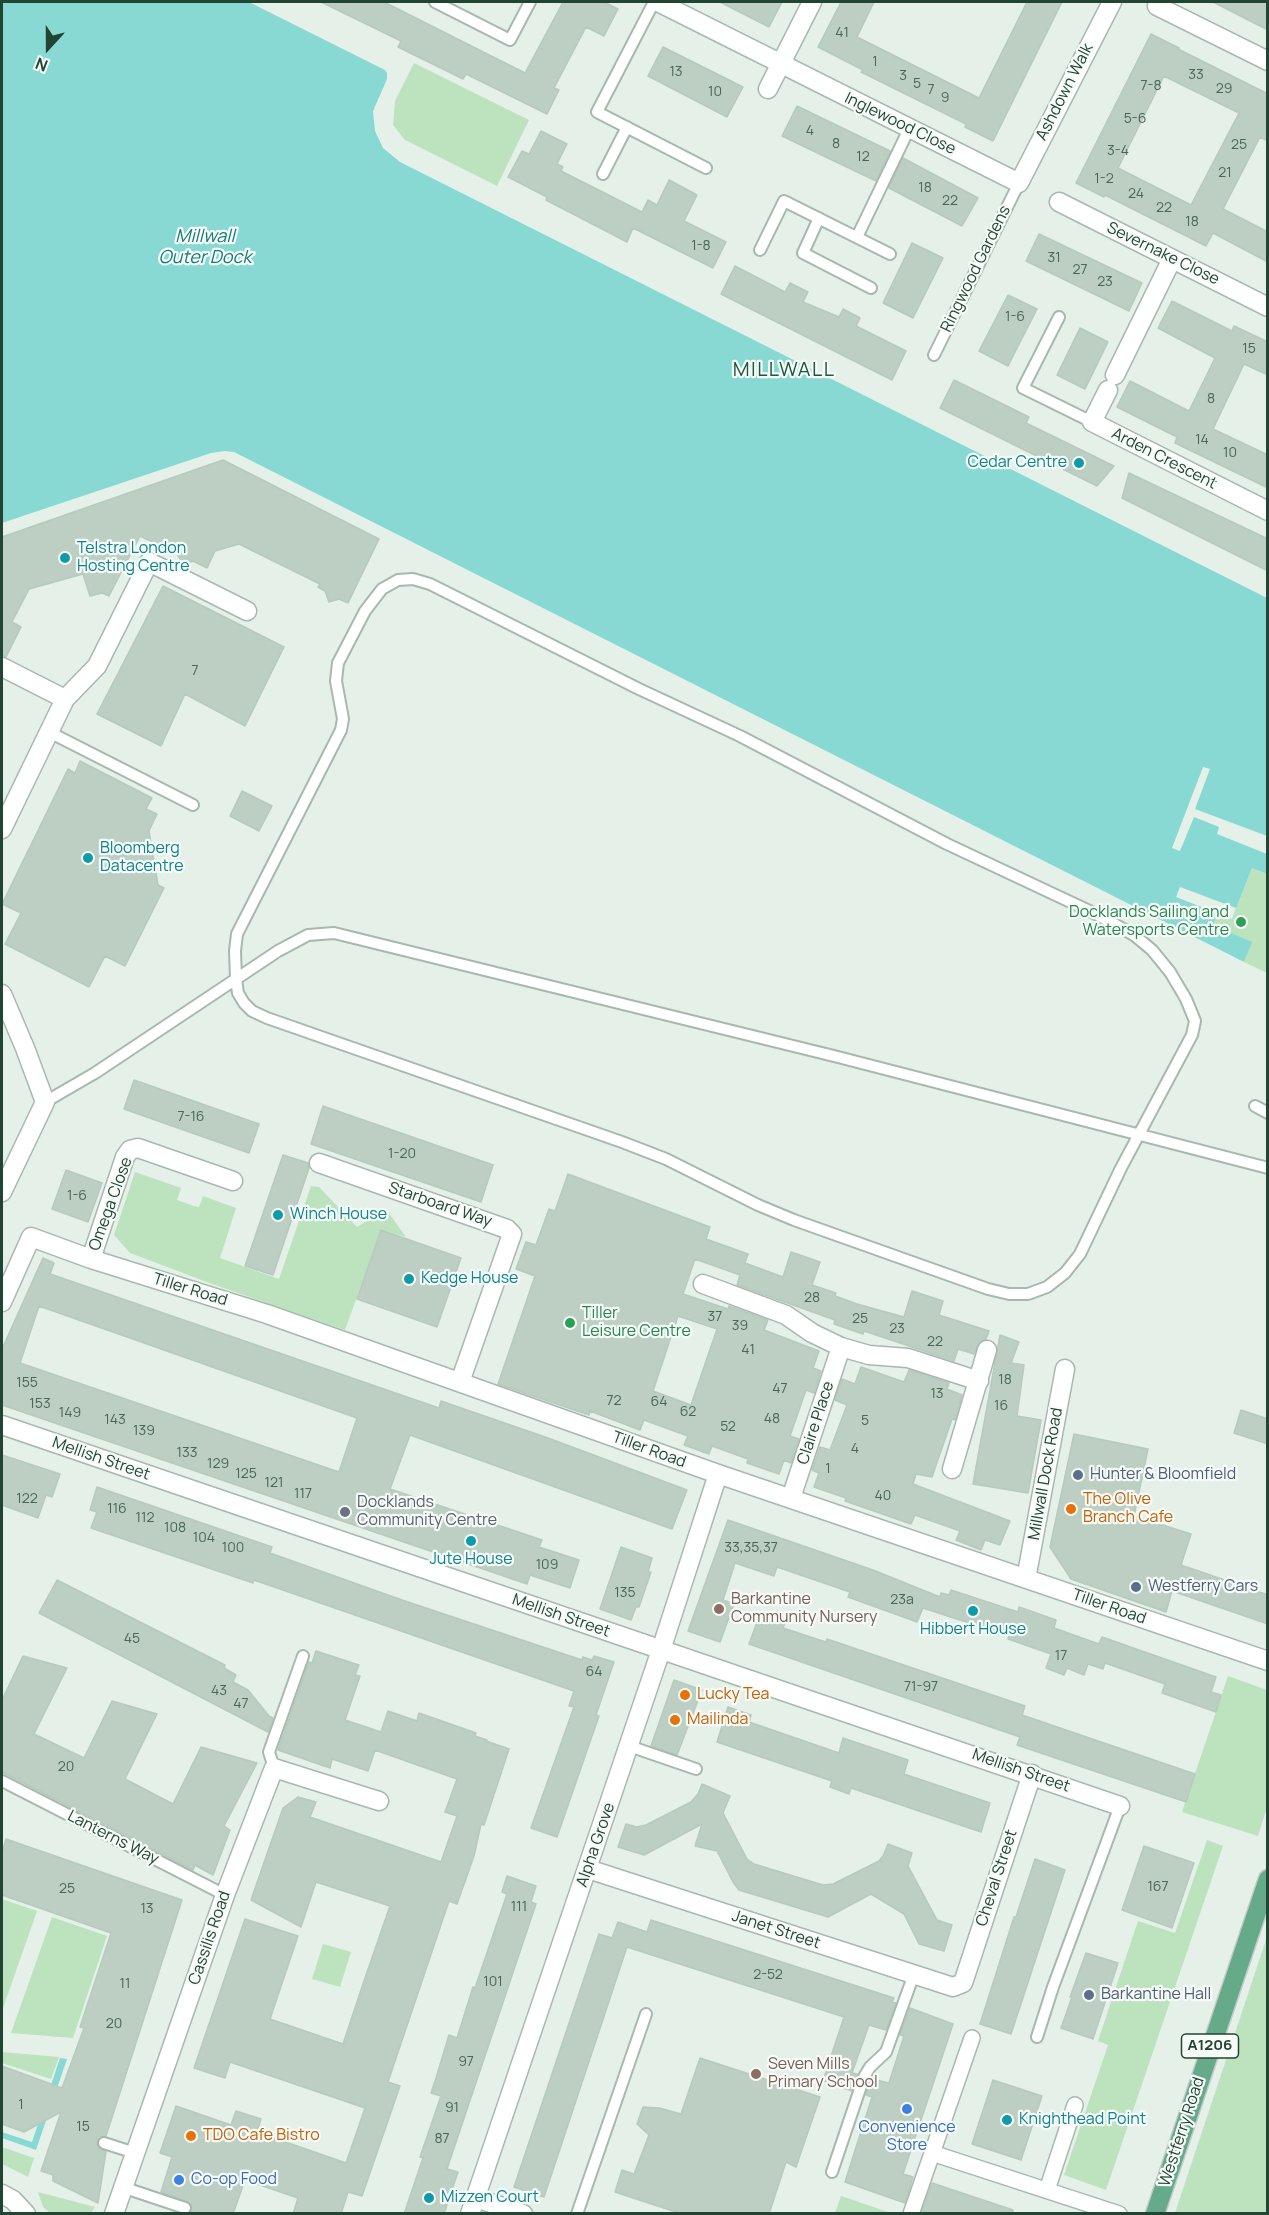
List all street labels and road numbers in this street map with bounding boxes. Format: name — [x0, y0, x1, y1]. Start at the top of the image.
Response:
street label: Ashdown Walk — [1032, 40, 1098, 144]
street label: Inglewood Close — [841, 89, 959, 159]
street label: Ringwood Gardens — [937, 202, 1015, 336]
street label: Severnake Close — [1104, 218, 1222, 290]
street label: Arden Crescent — [1108, 424, 1220, 494]
street label: Omega Close — [85, 1155, 137, 1253]
street label: Starboard Way — [386, 1178, 494, 1232]
street label: Tiller Road — [150, 1270, 230, 1310]
street label: Claire Place — [794, 1379, 838, 1467]
street label: Millwall Dock Road — [1025, 1406, 1067, 1542]
street label: Tiller Road — [610, 1428, 688, 1472]
street label: Mellish Street — [50, 1433, 152, 1485]
street label: Tiller Road — [1069, 1585, 1149, 1629]
street label: Mellish Street — [510, 1590, 612, 1642]
street label: Mellish Street — [970, 1745, 1072, 1797]
street label: Alpha Grove — [573, 1800, 619, 1890]
street label: Lanterns Way — [64, 1807, 162, 1869]
street label: Cheval Street — [972, 1827, 1022, 1929]
street label: Cassilis Road — [185, 1889, 235, 1987]
street label: Janet Street — [729, 1907, 823, 1953]
road number: A1206 — [1182, 2034, 1238, 2058]
street label: Westferry Road — [1155, 2075, 1209, 2189]

